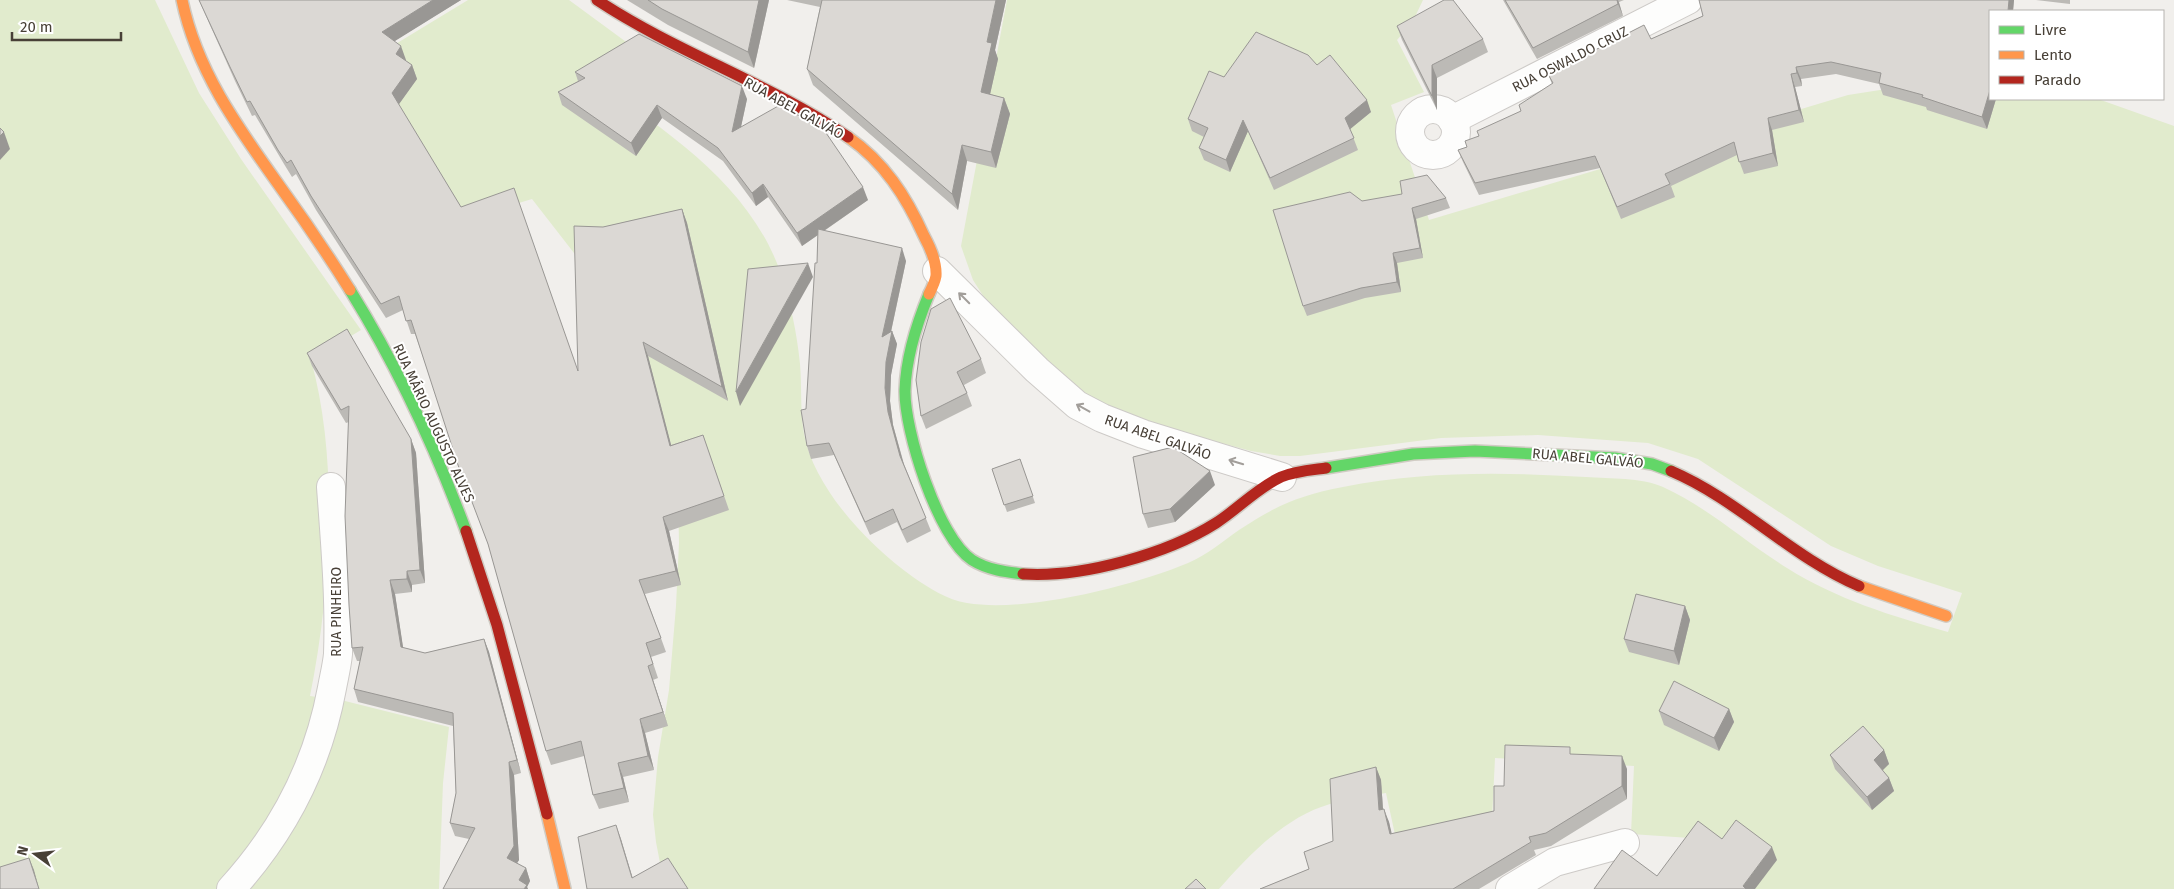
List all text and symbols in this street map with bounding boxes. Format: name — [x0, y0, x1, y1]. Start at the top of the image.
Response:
scale bar — [12, 10, 121, 42]
legend — [1989, 10, 2164, 100]
text: 20 m — [20, 18, 53, 36]
text: Livre — [2034, 21, 2067, 39]
street label: RUA OSWALDO CRUZ — [1509, 23, 1631, 96]
text: Lento — [2034, 46, 2072, 64]
text: Parado — [2034, 71, 2081, 89]
street label: RUA ABEL GALVÃO — [741, 74, 847, 143]
one-way arrow — [958, 292, 970, 304]
street label: RUA MÁRIO AUGUSTO ALVES — [389, 341, 479, 506]
one-way arrow — [1075, 403, 1090, 413]
street label: RUA ABEL GALVÃO — [1102, 411, 1213, 464]
street label: RUA ABEL GALVÃO — [1532, 445, 1644, 472]
one-way arrow — [1228, 457, 1244, 467]
street label: RUA PINHEIRO — [328, 567, 345, 657]
north arrow — [10, 829, 60, 879]
text: N — [14, 844, 32, 857]

